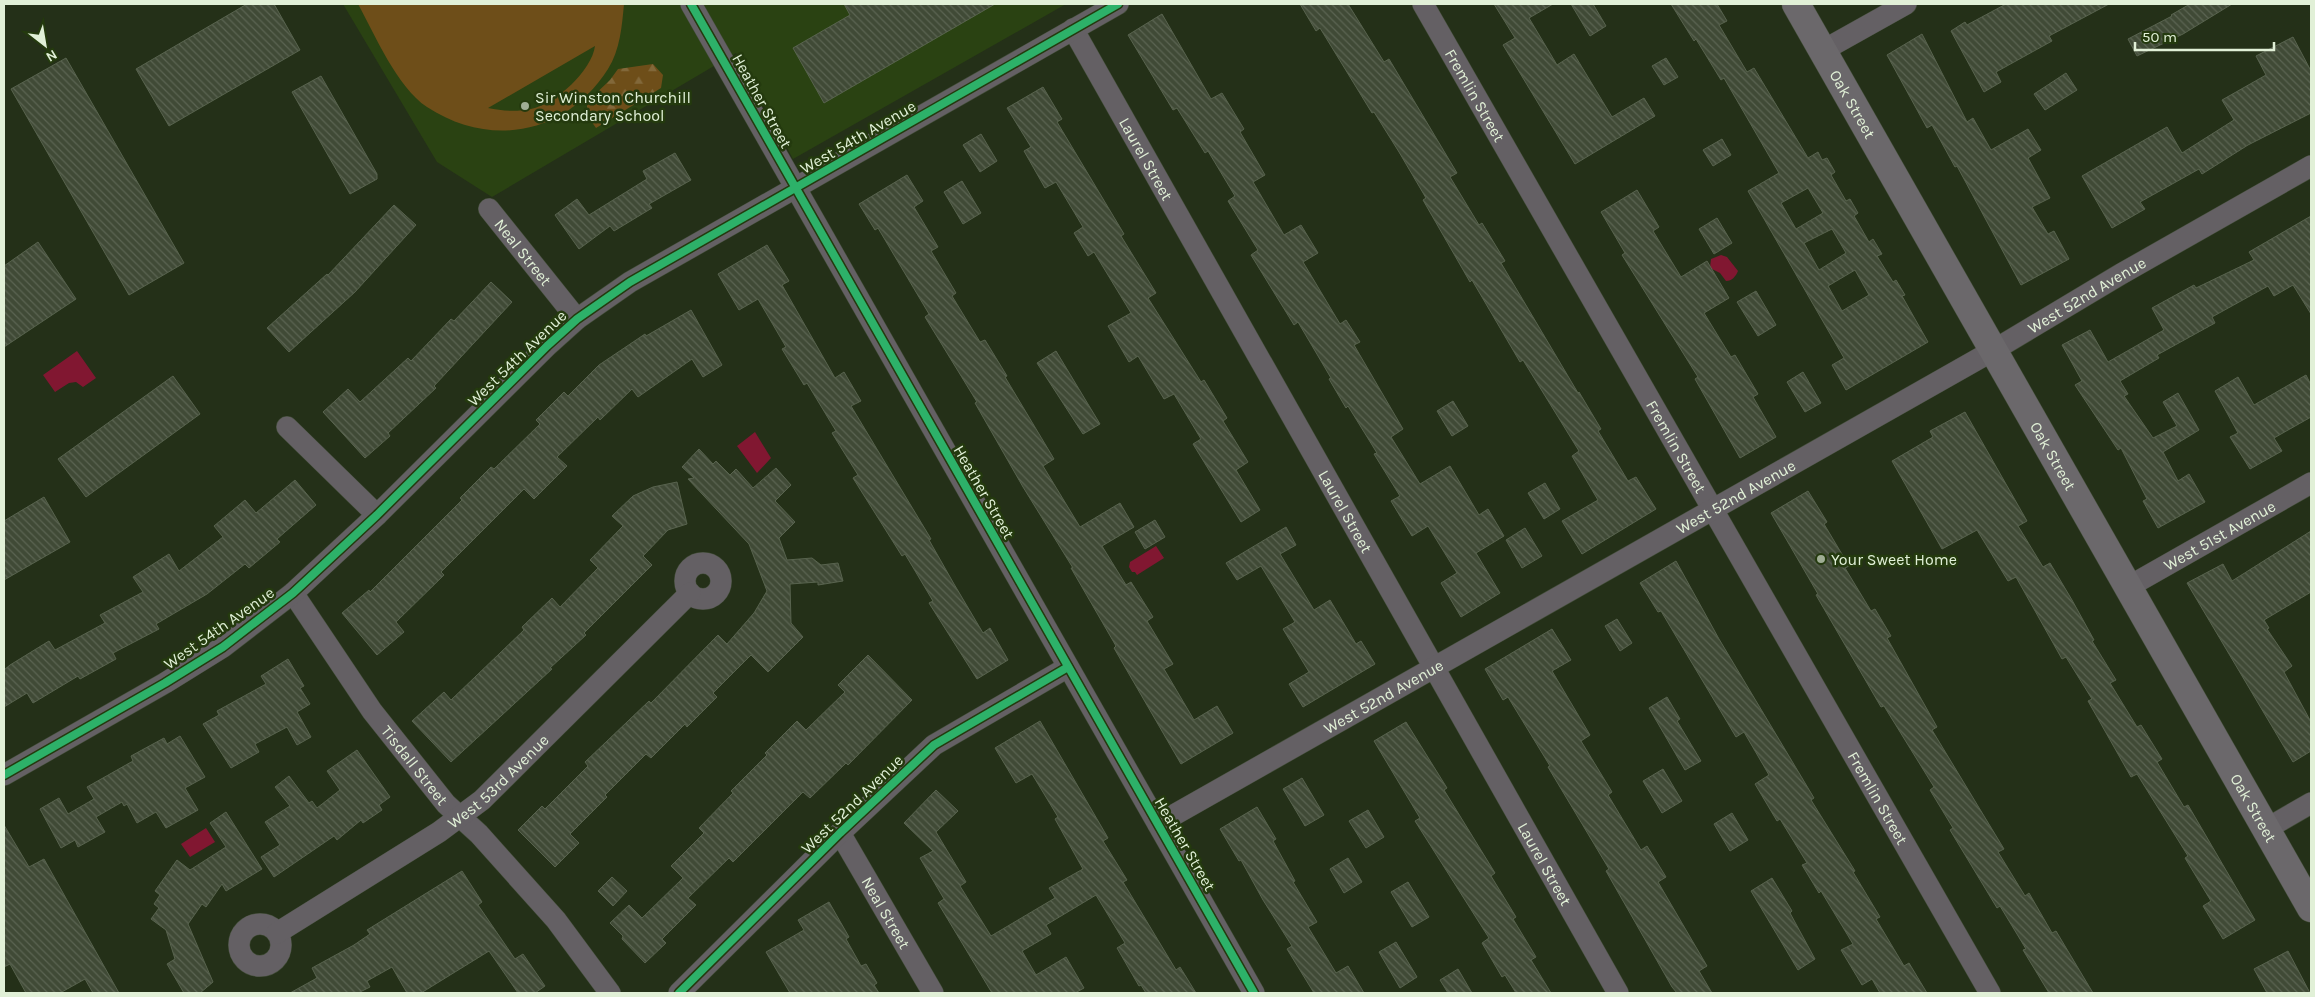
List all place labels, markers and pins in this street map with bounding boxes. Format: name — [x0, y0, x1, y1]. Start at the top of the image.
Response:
place label: Sir Winston Churchill Secondary School — [535, 88, 691, 125]
marker: Sir Winston Churchill Secondary School — [519, 100, 531, 112]
place label: Your Sweet Home — [1831, 550, 1957, 569]
marker: Your Sweet Home — [1815, 553, 1827, 565]

